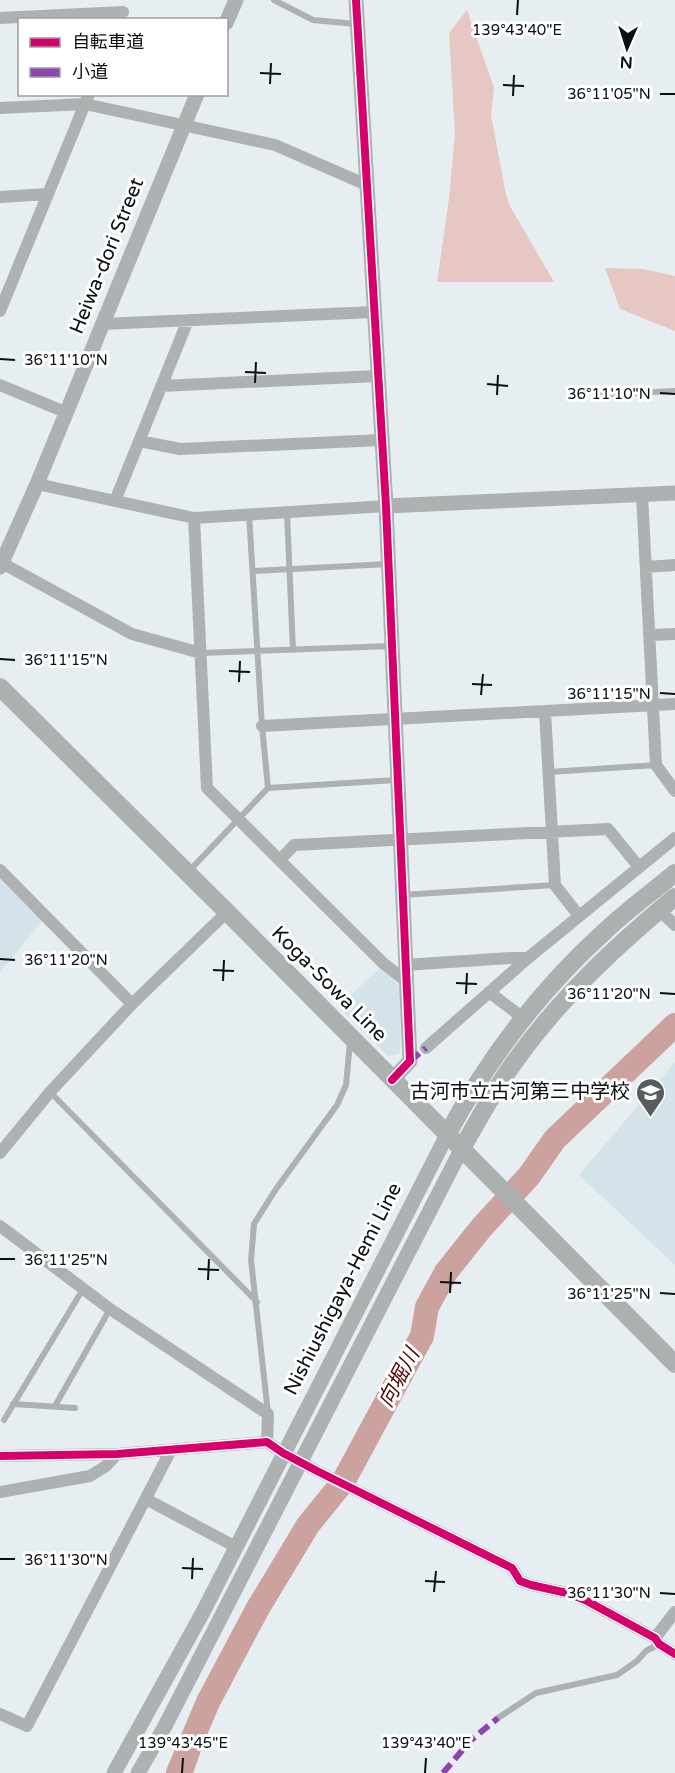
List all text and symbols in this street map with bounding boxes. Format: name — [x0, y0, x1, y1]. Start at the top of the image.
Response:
legend — [18, 18, 228, 96]
north arrow — [597, 18, 657, 78]
text: 139°43'40"E — [472, 21, 562, 39]
text: 自転車道 — [72, 31, 144, 53]
text: N — [619, 52, 633, 72]
text: 小道 — [72, 61, 108, 83]
text: 36°11'05"N — [567, 85, 651, 103]
street label: Heiwa-dori Street — [65, 174, 149, 337]
text: 36°11'10"N — [24, 351, 108, 369]
text: 36°11'10"N — [567, 385, 651, 403]
text: 36°11'15"N — [24, 651, 108, 669]
text: 36°11'15"N — [567, 685, 651, 703]
street label: Koga-Sowa Line — [266, 921, 392, 1047]
text: 36°11'20"N — [24, 951, 108, 969]
text: 36°11'20"N — [567, 985, 651, 1003]
school or university icon: 古河市立古河第三中学校 — [635, 1076, 667, 1118]
place label: 古河市立古河第三中学校 — [410, 1080, 630, 1104]
street label: Nishiushigaya-Hemi Line — [279, 1179, 407, 1399]
text: 36°11'25"N — [24, 1251, 108, 1269]
text: 36°11'25"N — [567, 1285, 651, 1303]
water label: 向堀川 — [373, 1343, 426, 1412]
text: 36°11'30"N — [24, 1551, 108, 1569]
text: 36°11'30"N — [567, 1584, 651, 1602]
text: 139°43'45"E — [138, 1734, 228, 1752]
text: 139°43'40"E — [381, 1734, 471, 1752]

